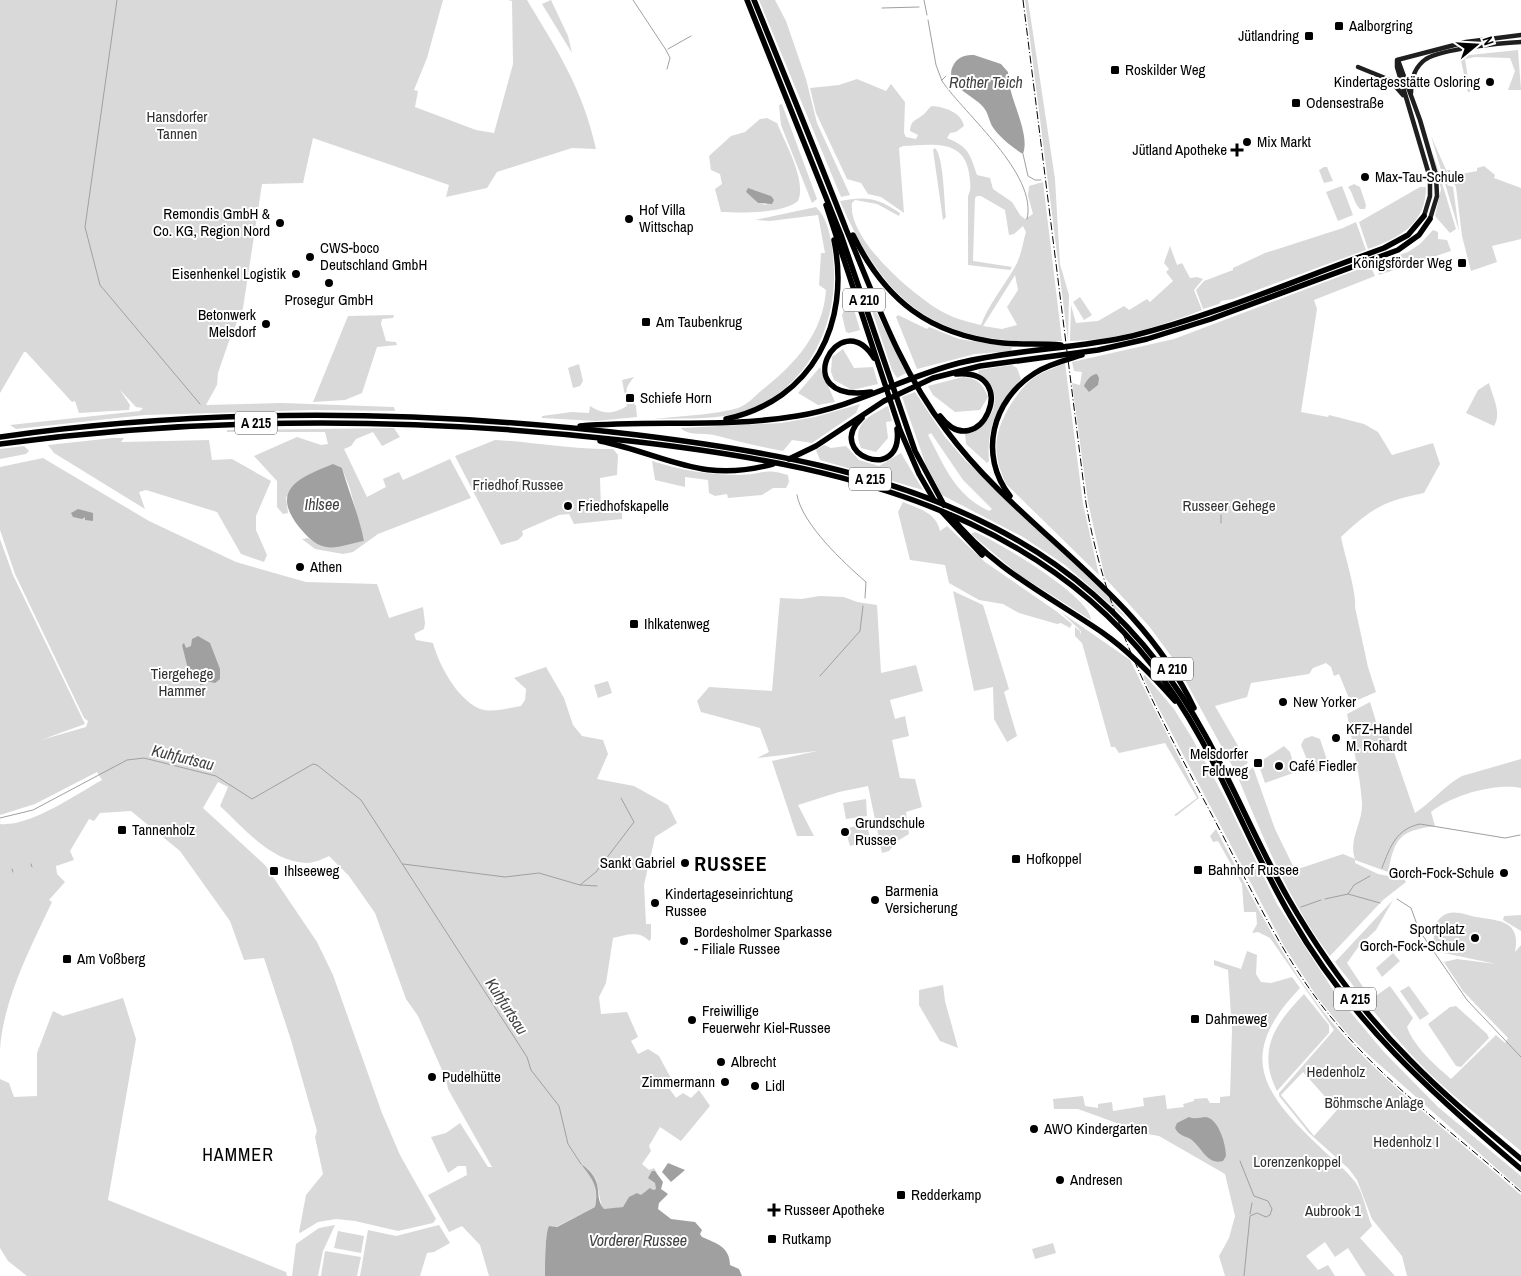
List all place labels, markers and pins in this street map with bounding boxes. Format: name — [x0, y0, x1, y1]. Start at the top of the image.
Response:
place label: Aalborgring — [1348, 15, 1413, 36]
marker: Aalborgring — [1333, 20, 1345, 32]
place label: Jütlandring — [1238, 25, 1299, 46]
marker: Jütlandring — [1303, 30, 1315, 42]
place label: Roskilder Weg — [1125, 59, 1206, 80]
marker: Roskilder Weg — [1109, 64, 1121, 76]
place label: Kindertagesstätte Osloring — [1334, 71, 1480, 92]
marker: Kindertagesstätte Osloring — [1484, 76, 1496, 88]
place label: Odensestraße — [1306, 92, 1384, 113]
marker: Odensestraße — [1290, 97, 1302, 109]
place label: Mix Markt — [1257, 131, 1312, 152]
marker: Mix Markt — [1241, 136, 1253, 148]
place label: Jütland Apotheke — [1133, 139, 1227, 160]
marker: Jütland Apotheke — [1231, 144, 1243, 156]
place label: Max-Tau-Schule — [1375, 166, 1464, 187]
marker: Max-Tau-Schule — [1359, 171, 1371, 183]
place label: Hof Villa Wittschap — [639, 199, 694, 237]
place label: Remondis GmbH & Co. KG, Region Nord — [153, 203, 271, 241]
marker: Hof Villa Wittschap — [623, 213, 635, 225]
marker: Remondis GmbH & Co. KG, Region Nord — [274, 217, 286, 229]
place label: CWS-boco Deutschland GmbH — [320, 237, 427, 275]
marker: CWS-boco Deutschland GmbH — [304, 251, 316, 263]
place label: Königsförder Weg — [1353, 252, 1452, 273]
marker: Königsförder Weg — [1456, 257, 1468, 269]
place label: Eisenhenkel Logistik — [172, 263, 287, 284]
marker: Eisenhenkel Logistik — [290, 268, 302, 280]
marker: Prosegur GmbH — [323, 277, 335, 289]
place label: Prosegur GmbH — [285, 289, 373, 310]
place label: Betonwerk Melsdorf — [198, 304, 257, 342]
place label: Am Taubenkrug — [655, 311, 742, 332]
marker: Am Taubenkrug — [640, 316, 652, 328]
marker: Betonwerk Melsdorf — [260, 318, 272, 330]
place label: Schiefe Horn — [640, 387, 712, 408]
marker: Schiefe Horn — [624, 392, 636, 404]
place label: Friedhofskapelle — [578, 495, 669, 516]
marker: Friedhofskapelle — [562, 500, 574, 512]
place label: Athen — [309, 556, 342, 577]
marker: Athen — [294, 561, 306, 573]
place label: Ihlkatenweg — [644, 613, 710, 634]
marker: Ihlkatenweg — [628, 618, 640, 630]
place label: New Yorker — [1293, 691, 1356, 712]
marker: New Yorker — [1277, 696, 1289, 708]
place label: KFZ-Handel M. Rohardt — [1346, 718, 1412, 756]
marker: KFZ-Handel M. Rohardt — [1330, 732, 1342, 744]
place label: Melsdorfer Feldweg — [1190, 743, 1248, 781]
place label: Café Fiedler — [1289, 755, 1357, 776]
marker: Melsdorfer Feldweg — [1252, 757, 1264, 769]
marker: Café Fiedler — [1273, 760, 1285, 772]
place label: Grundschule Russee — [855, 812, 925, 850]
place label: Tannenholz — [132, 819, 195, 840]
marker: Tannenholz — [116, 824, 128, 836]
marker: Grundschule Russee — [839, 826, 851, 838]
place label: Hofkoppel — [1026, 848, 1081, 869]
place label: Sankt Gabriel — [600, 852, 675, 873]
marker: Hofkoppel — [1010, 853, 1022, 865]
marker: Sankt Gabriel — [679, 857, 691, 869]
place label: Bahnhof Russee — [1208, 859, 1299, 880]
place label: Ihlseeweg — [284, 860, 340, 881]
place label: Gorch-Fock-Schule — [1389, 862, 1494, 883]
marker: Bahnhof Russee — [1192, 864, 1204, 876]
marker: Ihlseeweg — [268, 865, 280, 877]
marker: Gorch-Fock-Schule — [1498, 867, 1510, 879]
place label: Barmenia Versicherung — [885, 880, 958, 918]
place label: Kindertageseinrichtung Russee — [665, 883, 793, 921]
marker: Barmenia Versicherung — [869, 894, 881, 906]
marker: Kindertageseinrichtung Russee — [649, 897, 661, 909]
place label: Sportplatz Gorch-Fock-Schule — [1360, 918, 1465, 956]
place label: Bordesholmer Sparkasse - Filiale Russee — [694, 921, 832, 959]
marker: Sportplatz Gorch-Fock-Schule — [1469, 932, 1481, 944]
marker: Bordesholmer Sparkasse - Filiale Russee — [678, 935, 690, 947]
place label: Am Voßberg — [76, 948, 146, 969]
marker: Am Voßberg — [61, 953, 73, 965]
place label: Freiwillige Feuerwehr Kiel-Russee — [702, 1000, 831, 1038]
place label: Dahmeweg — [1205, 1008, 1267, 1029]
marker: Dahmeweg — [1189, 1013, 1201, 1025]
marker: Freiwillige Feuerwehr Kiel-Russee — [686, 1014, 698, 1026]
place label: Albrecht — [730, 1051, 777, 1072]
marker: Albrecht — [715, 1056, 727, 1068]
place label: Pudelhütte — [442, 1066, 501, 1087]
marker: Pudelhütte — [426, 1071, 438, 1083]
place label: Zimmermann — [642, 1071, 715, 1092]
place label: Lidl — [765, 1075, 785, 1096]
marker: Zimmermann — [719, 1076, 731, 1088]
marker: Lidl — [749, 1080, 761, 1092]
place label: AWO Kindergarten — [1043, 1118, 1147, 1139]
marker: AWO Kindergarten — [1028, 1123, 1040, 1135]
place label: Andresen — [1069, 1169, 1123, 1190]
marker: Andresen — [1054, 1174, 1066, 1186]
place label: Redderkamp — [911, 1184, 982, 1205]
marker: Redderkamp — [895, 1189, 907, 1201]
place label: Russeer Apotheke — [784, 1199, 885, 1220]
marker: Russeer Apotheke — [768, 1204, 780, 1216]
place label: Rutkamp — [782, 1228, 831, 1249]
marker: Rutkamp — [766, 1233, 778, 1245]

